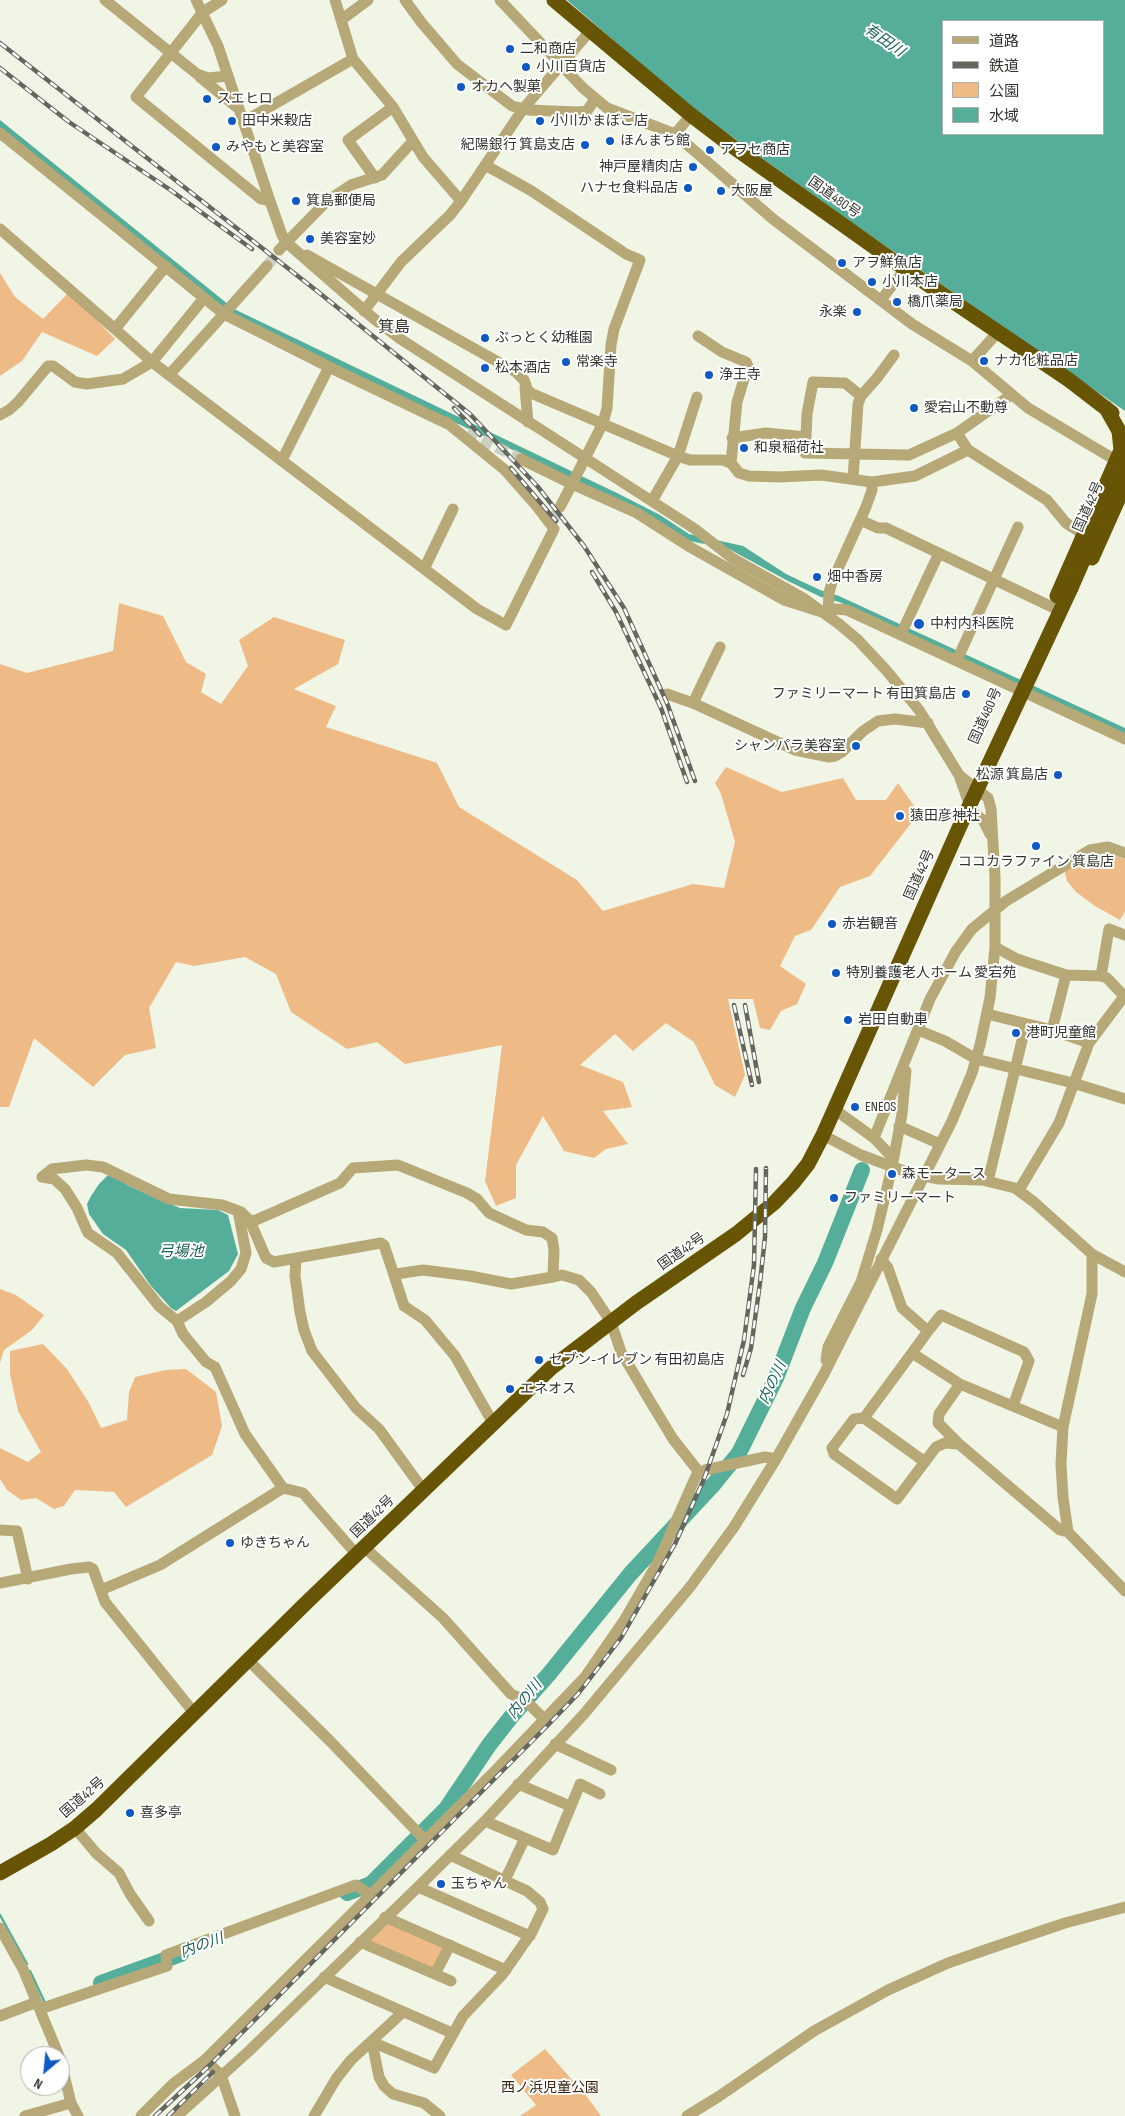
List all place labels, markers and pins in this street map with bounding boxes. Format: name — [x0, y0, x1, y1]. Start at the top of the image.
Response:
place label: 二和商店 — [520, 41, 576, 57]
marker: 二和商店 — [504, 43, 516, 55]
place label: 小川百貨店 — [536, 59, 606, 75]
marker: 小川百貨店 — [520, 61, 532, 73]
place label: オカヘ製菓 — [471, 79, 541, 95]
marker: オカヘ製菓 — [455, 81, 467, 93]
place label: スエヒロ — [217, 91, 273, 107]
marker: スエヒロ — [201, 93, 213, 105]
place label: 田中米穀店 — [242, 113, 312, 129]
place label: 小川かまぼこ店 — [550, 113, 648, 129]
marker: 田中米穀店 — [226, 115, 238, 127]
marker: 小川かまぼこ店 — [534, 115, 546, 127]
place label: ほんまち館 — [620, 133, 690, 149]
marker: ほんまち館 — [604, 135, 616, 147]
place label: 紀陽銀行 箕島支店 — [461, 137, 575, 153]
place label: みやもと美容室 — [226, 139, 324, 155]
marker: 紀陽銀行 箕島支店 — [579, 139, 591, 151]
marker: みやもと美容室 — [210, 141, 222, 153]
place label: アヲセ商店 — [720, 142, 790, 158]
marker: アヲセ商店 — [704, 144, 716, 156]
place label: 神戸屋精肉店 — [599, 159, 683, 175]
marker: 神戸屋精肉店 — [687, 161, 699, 173]
place label: ハナセ食料品店 — [580, 180, 678, 196]
marker: ハナセ食料品店 — [682, 182, 694, 194]
place label: 大阪屋 — [731, 183, 773, 199]
marker: 大阪屋 — [715, 185, 727, 197]
place label: 箕島郵便局 — [306, 193, 376, 209]
marker: 箕島郵便局 — [290, 195, 302, 207]
place label: 美容室妙 — [320, 231, 376, 247]
marker: 美容室妙 — [304, 233, 316, 245]
place label: アヲ鮮魚店 — [852, 255, 922, 271]
marker: アヲ鮮魚店 — [836, 257, 848, 269]
place label: 小川本店 — [882, 274, 938, 290]
marker: 小川本店 — [866, 276, 878, 288]
place label: 橋爪薬局 — [907, 294, 963, 310]
marker: 橋爪薬局 — [891, 296, 903, 308]
place label: 永楽 — [819, 304, 847, 320]
marker: 永楽 — [851, 306, 863, 318]
place label: ぶっとく幼稚園 — [495, 330, 593, 346]
marker: ぶっとく幼稚園 — [479, 332, 491, 344]
place label: ナカ化粧品店 — [994, 353, 1078, 369]
place label: 常楽寺 — [576, 354, 618, 370]
marker: ナカ化粧品店 — [978, 355, 990, 367]
marker: 常楽寺 — [560, 356, 572, 368]
place label: 松本酒店 — [495, 360, 551, 376]
marker: 松本酒店 — [479, 362, 491, 374]
place label: 浄王寺 — [719, 367, 761, 383]
marker: 浄王寺 — [703, 369, 715, 381]
place label: 愛宕山不動尊 — [924, 400, 1008, 416]
marker: 愛宕山不動尊 — [908, 402, 920, 414]
place label: 和泉稲荷社 — [754, 440, 824, 456]
marker: 和泉稲荷社 — [738, 442, 750, 454]
place label: 畑中香房 — [827, 569, 883, 585]
marker: 畑中香房 — [811, 571, 823, 583]
place label: 中村内科医院 — [930, 616, 1014, 632]
marker: 中村内科医院 — [912, 617, 926, 631]
place label: ファミリーマート 有田箕島店 — [772, 686, 956, 702]
marker: ファミリーマート 有田箕島店 — [960, 688, 972, 700]
place label: シャンパラ美容室 — [734, 738, 846, 754]
marker: シャンパラ美容室 — [850, 740, 862, 752]
place label: 松源 箕島店 — [976, 767, 1048, 783]
marker: 松源 箕島店 — [1052, 769, 1064, 781]
place label: 猿田彦神社 — [910, 808, 980, 824]
marker: 猿田彦神社 — [894, 810, 906, 822]
marker: ココカラファイン 箕島店 — [1030, 840, 1042, 852]
place label: ココカラファイン 箕島店 — [958, 854, 1114, 870]
place label: 赤岩観音 — [842, 916, 898, 932]
marker: 赤岩観音 — [826, 918, 838, 930]
place label: 特別養護老人ホーム 愛宕苑 — [846, 965, 1016, 981]
marker: 特別養護老人ホーム 愛宕苑 — [830, 967, 842, 979]
place label: 岩田自動車 — [858, 1012, 928, 1028]
marker: 岩田自動車 — [842, 1014, 854, 1026]
place label: 港町児童館 — [1026, 1025, 1096, 1041]
marker: 港町児童館 — [1010, 1027, 1022, 1039]
place label: ENEOS — [865, 1099, 896, 1115]
marker: ENEOS — [849, 1101, 861, 1113]
place label: 森モータース — [902, 1166, 986, 1182]
marker: 森モータース — [886, 1168, 898, 1180]
place label: ファミリーマート — [844, 1190, 956, 1206]
marker: ファミリーマート — [828, 1192, 840, 1204]
place label: セブン-イレブン 有田初島店 — [549, 1352, 724, 1368]
marker: セブン-イレブン 有田初島店 — [533, 1354, 545, 1366]
place label: エネオス — [520, 1381, 576, 1397]
marker: エネオス — [504, 1383, 516, 1395]
place label: ゆきちゃん — [240, 1535, 310, 1551]
marker: ゆきちゃん — [224, 1537, 236, 1549]
place label: 喜多亭 — [140, 1805, 182, 1821]
marker: 喜多亭 — [124, 1807, 136, 1819]
place label: 玉ちゃん — [451, 1876, 507, 1892]
marker: 玉ちゃん — [435, 1878, 447, 1890]

